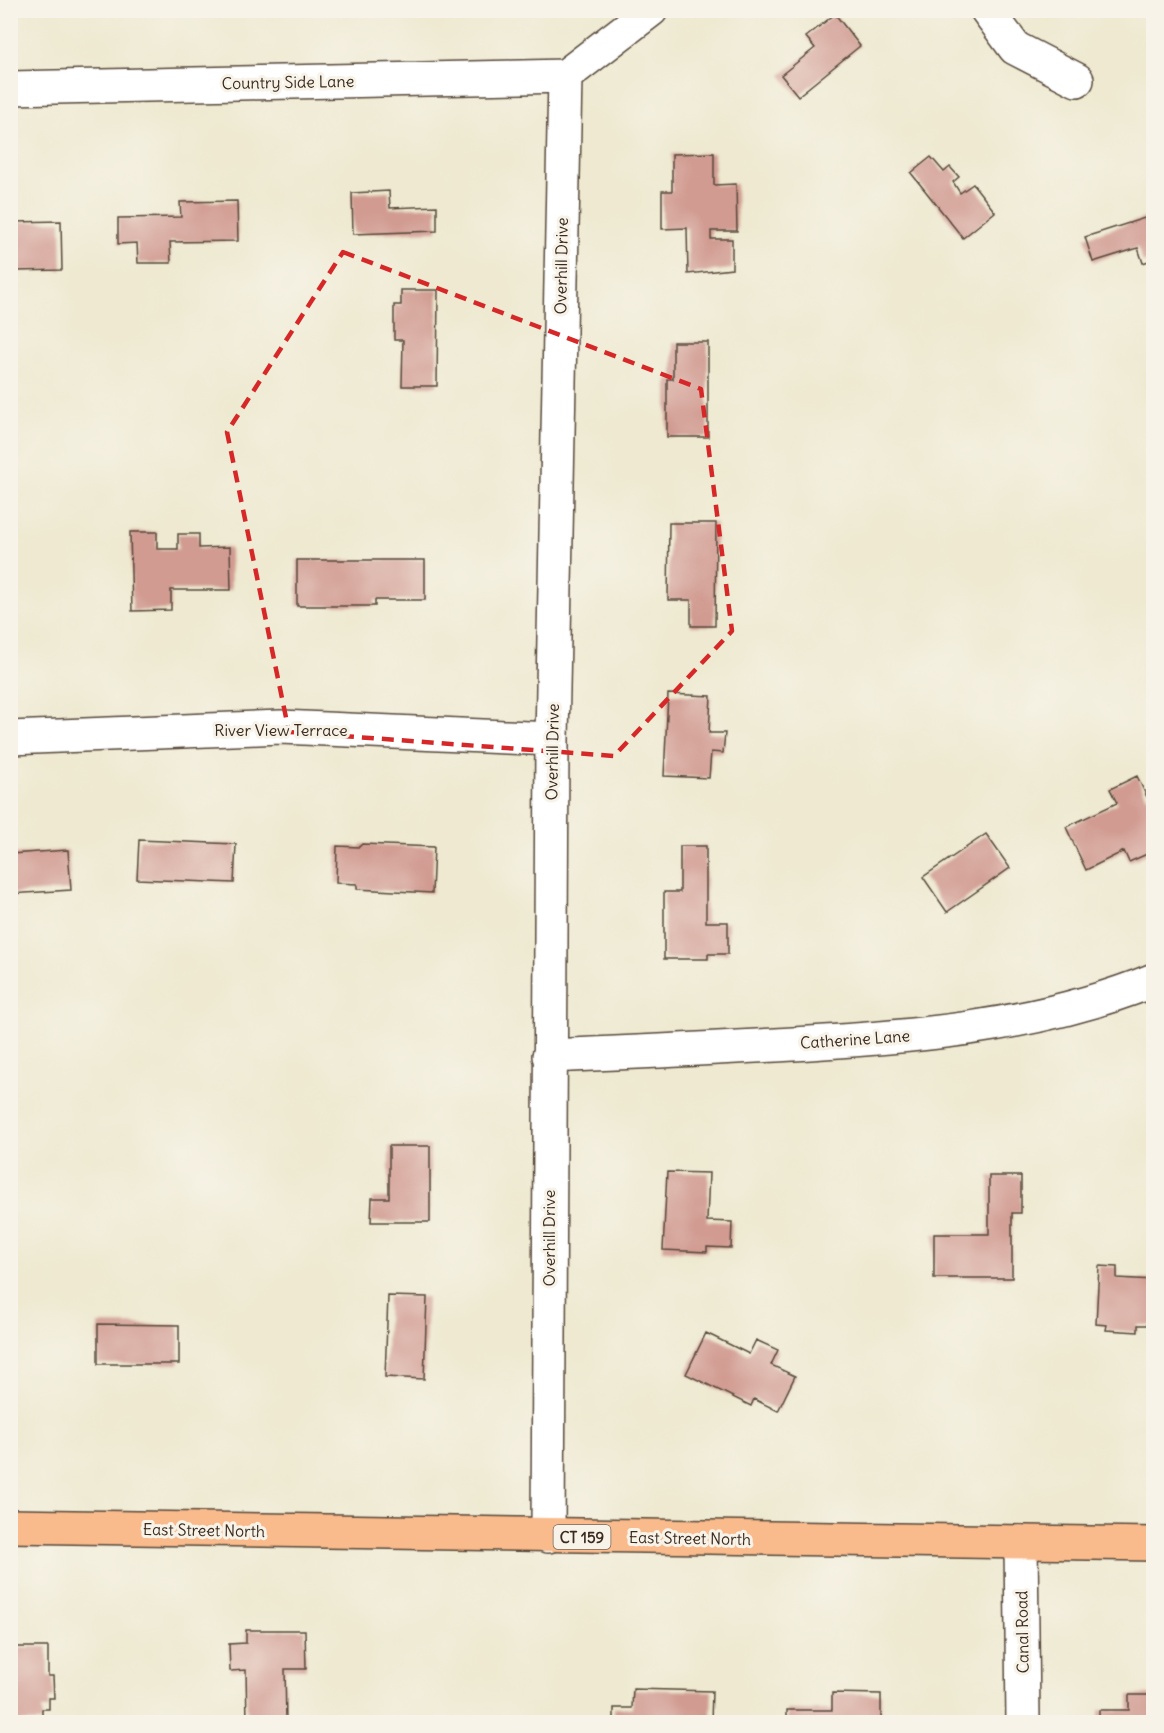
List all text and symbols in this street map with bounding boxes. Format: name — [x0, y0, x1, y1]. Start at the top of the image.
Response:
street label: Country Side Lane — [222, 71, 354, 93]
street label: Overhill Drive — [550, 217, 572, 315]
street label: Overhill Drive — [541, 703, 563, 801]
street label: River View Terrace — [214, 720, 348, 740]
street label: Catherine Lane — [799, 1025, 911, 1053]
street label: Overhill Drive — [539, 1190, 559, 1286]
street label: East Street North — [143, 1519, 265, 1541]
road number: CT 159 — [554, 1525, 610, 1549]
street label: East Street North — [629, 1527, 751, 1549]
street label: Canal Road — [1011, 1590, 1033, 1674]

